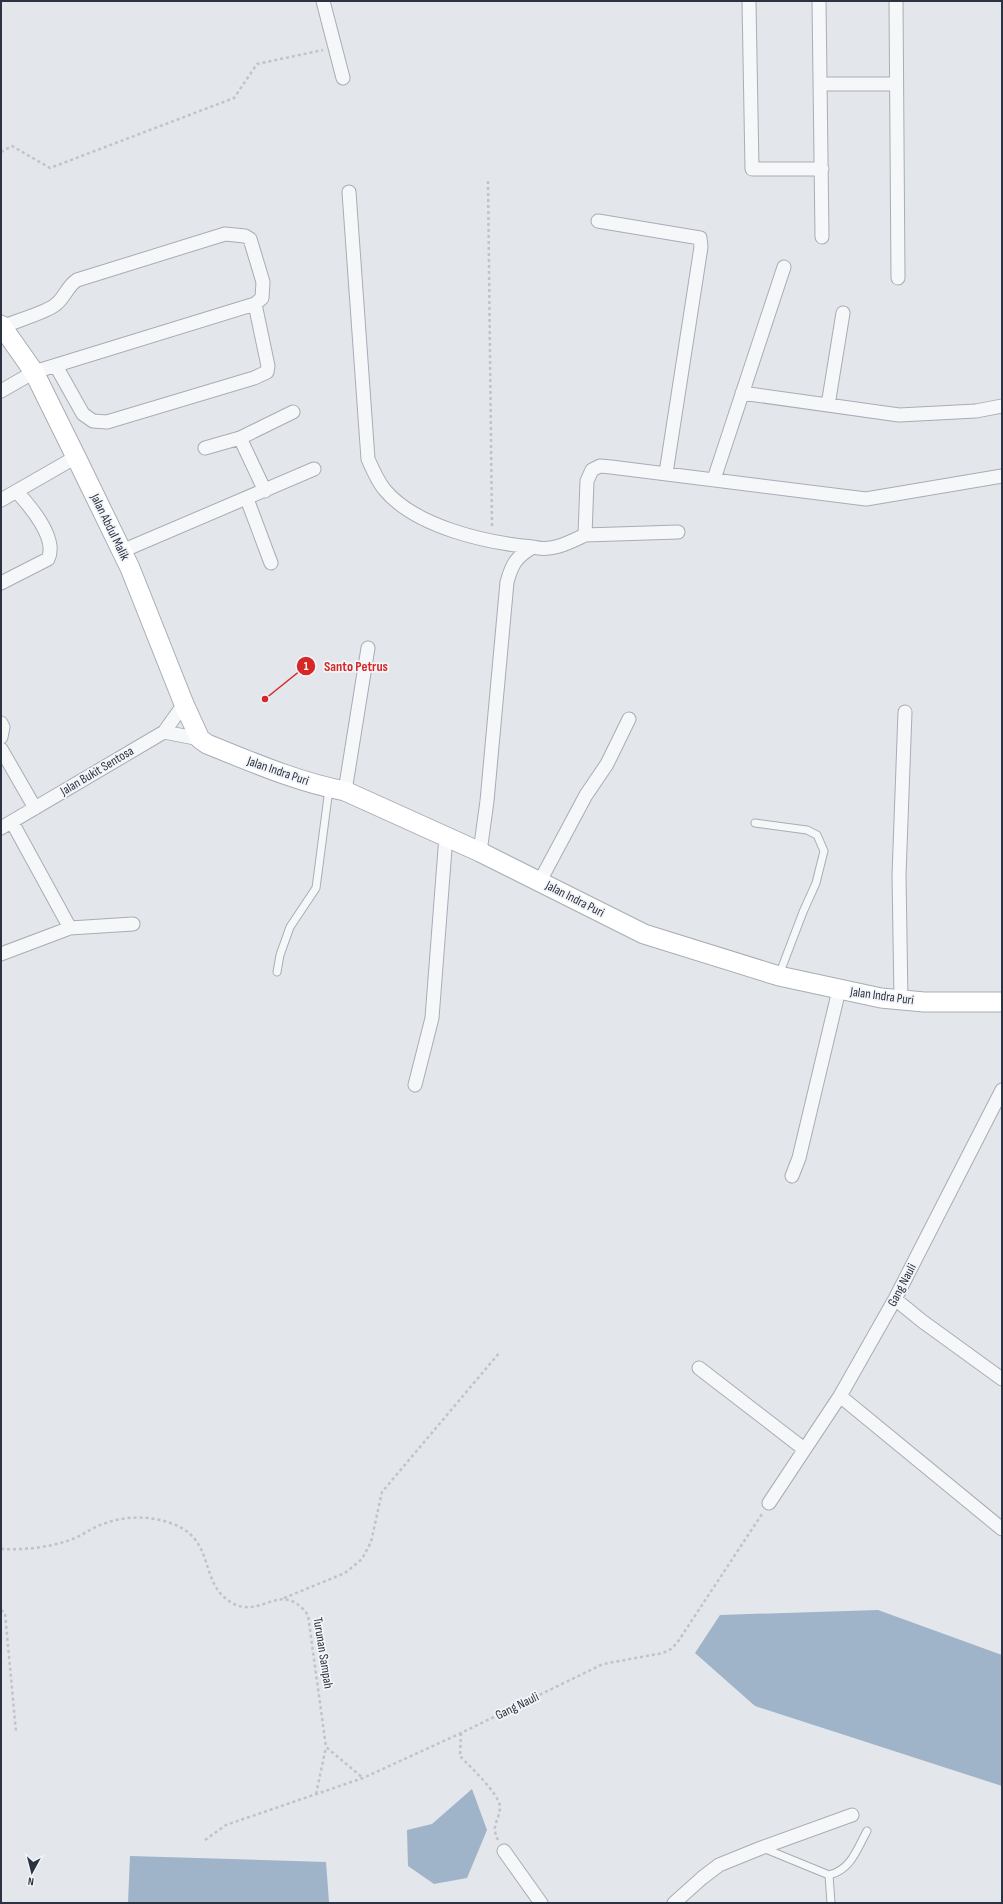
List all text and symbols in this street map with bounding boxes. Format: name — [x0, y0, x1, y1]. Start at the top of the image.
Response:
street label: Jalan Abdul Malik — [87, 490, 133, 563]
callout: Santo Petrus — [296, 653, 396, 679]
text: Santo Petrus — [324, 658, 388, 675]
text: 1 — [304, 659, 309, 674]
street label: Jalan Bukit Sentosa — [57, 743, 137, 800]
street label: Jalan Indra Puri — [244, 753, 311, 789]
street label: Jalan Indra Puri — [542, 877, 607, 921]
street label: Jalan Indra Puri — [848, 983, 915, 1008]
street label: Gang Nauli — [884, 1261, 920, 1309]
street label: Turunan Sampah — [309, 1616, 337, 1690]
street label: Gang Nauli — [493, 1689, 541, 1723]
north arrow — [12, 1852, 52, 1892]
text: N — [27, 1875, 35, 1888]

